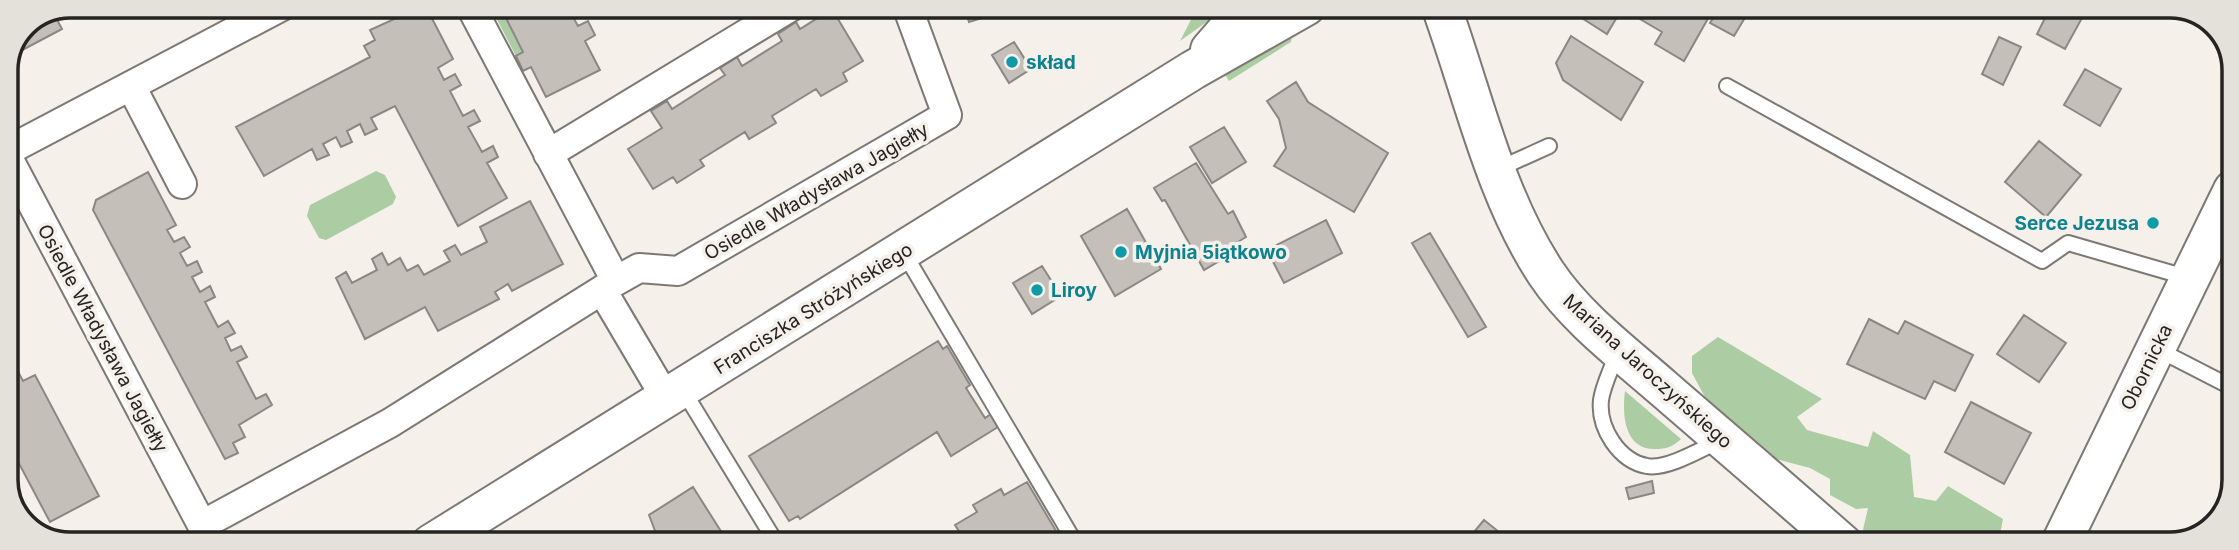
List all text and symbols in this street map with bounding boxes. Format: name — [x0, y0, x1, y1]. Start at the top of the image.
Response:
place label: skład — [1026, 51, 1076, 74]
marker: skład — [1004, 54, 1020, 70]
street label: Osiedle Władysława Jagiełły — [700, 118, 933, 265]
place label: Serce Jezusa — [2015, 212, 2139, 235]
marker: Serce Jezusa — [2145, 215, 2161, 231]
street label: Osiedle Władysława Jagiełły — [33, 220, 173, 456]
street label: Franciszka Stróżyńskiego — [710, 238, 917, 379]
place label: Myjnia 5iątkowo — [1135, 241, 1287, 264]
marker: Myjnia 5iątkowo — [1113, 244, 1129, 260]
place label: Liroy — [1051, 279, 1097, 302]
marker: Liroy — [1029, 282, 1045, 298]
street label: Mariana Jaroczyńskiego — [1558, 289, 1737, 453]
street label: Obornicka — [2116, 320, 2177, 414]

